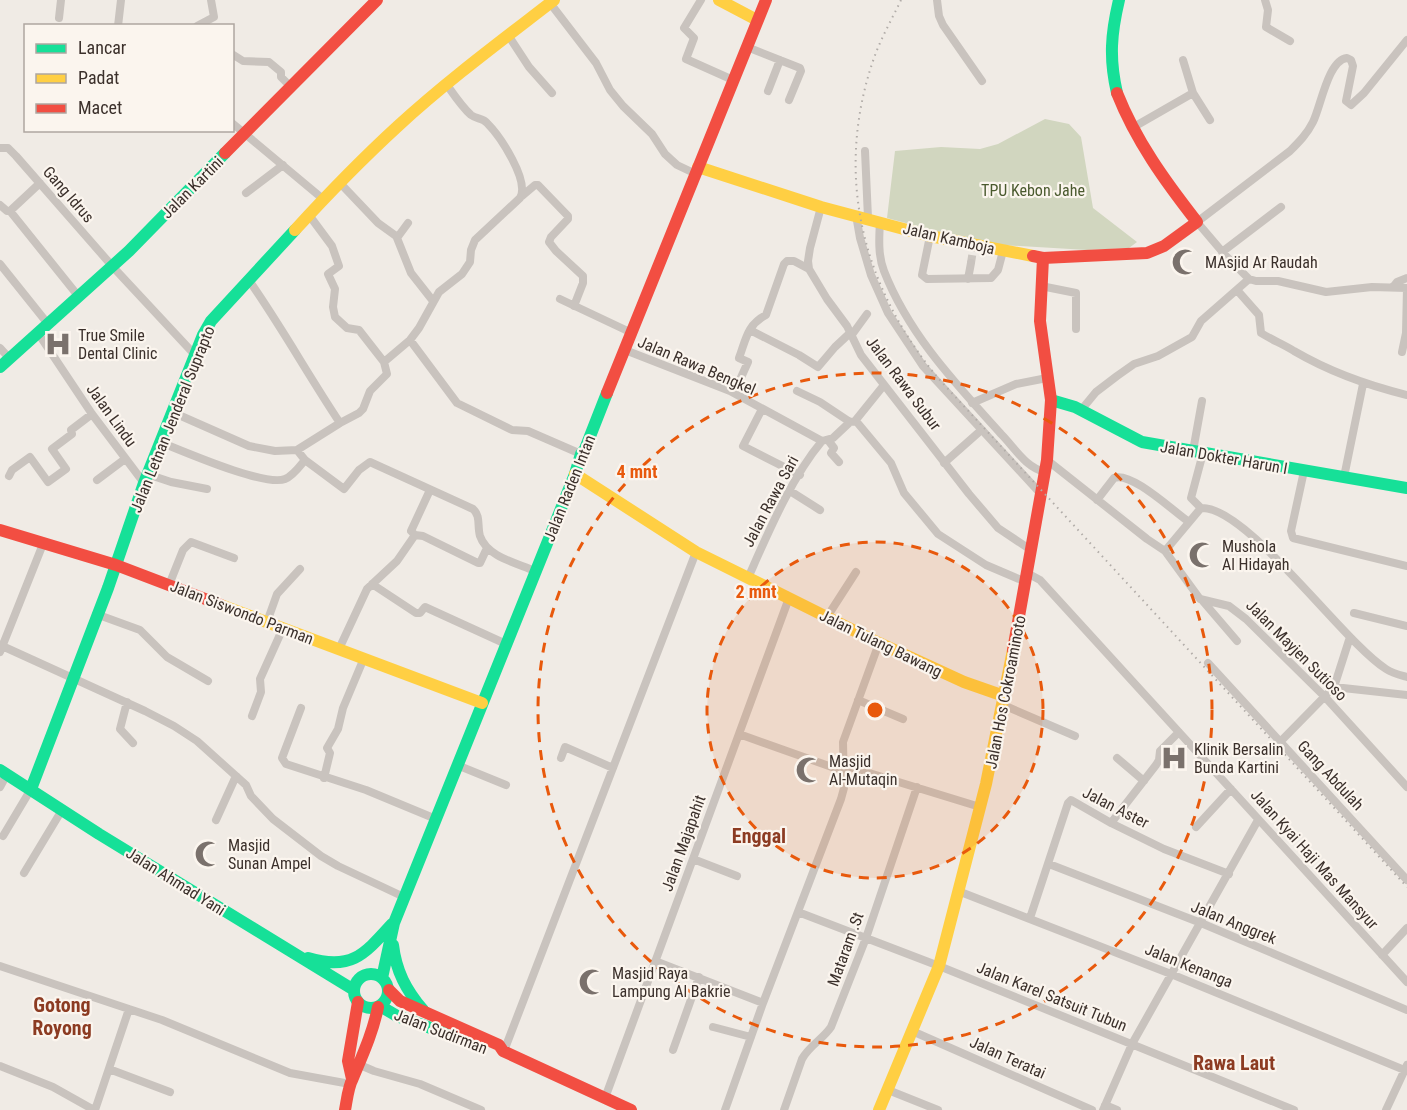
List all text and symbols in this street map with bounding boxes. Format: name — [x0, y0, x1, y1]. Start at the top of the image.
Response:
legend — [24, 24, 234, 132]
text: Lancar — [78, 37, 127, 58]
text: Padat — [78, 67, 119, 88]
text: Macet — [78, 97, 122, 118]
street label: Jalan Kartini — [157, 152, 227, 222]
street label: Gang Idrus — [39, 162, 98, 226]
park label: TPU Kebon Jahe — [981, 181, 1085, 200]
street label: Jalan Kamboja — [901, 219, 997, 258]
mosque icon: MAsjid Ar Raudah — [1170, 247, 1200, 277]
place label: MAsjid Ar Raudah — [1205, 253, 1318, 272]
street label: Jalan Letnan Jenderal Suprapto — [126, 323, 219, 515]
place label: True Smile Dental Clinic — [78, 326, 157, 363]
hospital icon: True Smile Dental Clinic — [43, 329, 73, 359]
street label: Jalan Rawa Bengkel — [635, 332, 759, 399]
street label: Jalan Rawa Subur — [862, 333, 945, 434]
street label: Jalan Lindu — [82, 380, 141, 450]
street label: Jalan Raden Intan — [539, 432, 599, 544]
street label: Jalan Dokter Harun I — [1159, 437, 1289, 478]
street label: Jalan Rawa Sari — [738, 452, 802, 550]
text: 4 mnt — [617, 461, 658, 482]
place label: Mushola Al Hidayah — [1222, 537, 1290, 574]
mosque icon: Mushola Al Hidayah — [1187, 540, 1217, 570]
street label: Jalan Siswondo Parman — [167, 576, 316, 649]
text: 2 mnt — [736, 581, 777, 602]
street label: Jalan Mayjen Sutioso — [1242, 596, 1351, 705]
street label: Jalan Tulang Bawang — [816, 606, 945, 681]
street label: Jalan Hos Cokroaminoto — [981, 614, 1030, 770]
centre of rings — [865, 700, 885, 720]
street label: Gang Abdulah — [1294, 737, 1368, 814]
place label: Klinik Bersalin Bunda Kartini — [1194, 740, 1284, 777]
hospital icon: Klinik Bersalin Bunda Kartini — [1159, 743, 1189, 773]
place label: Masjid Al-Mutaqin — [829, 752, 898, 789]
mosque icon: Masjid Al-Mutaqin — [794, 755, 824, 785]
street label: Jalan Aster — [1079, 783, 1152, 832]
street label: Jalan Kyai Haji Mas Mansyur — [1247, 786, 1382, 933]
street label: Jalan Majapahit — [657, 792, 710, 894]
district label: Enggal — [732, 824, 786, 848]
place label: Masjid Sunan Ampel — [228, 836, 311, 873]
mosque icon: Masjid Sunan Ampel — [193, 839, 223, 869]
street label: Jalan Ahmad Yani — [123, 843, 229, 920]
street label: Jalan Anggrek — [1188, 897, 1280, 948]
street label: Mataram .St — [823, 909, 868, 989]
street label: Jalan Kenanga — [1142, 939, 1235, 992]
street label: Jalan Karel Satsuit Tubun — [974, 958, 1130, 1035]
place label: Masjid Raya Lampung Al Bakrie — [612, 964, 730, 1001]
mosque icon: Masjid Raya Lampung Al Bakrie — [577, 967, 607, 997]
district label: Gotong Royong — [32, 993, 92, 1040]
street label: Jalan Sudirman — [392, 1005, 490, 1058]
street label: Jalan Teratai — [967, 1032, 1049, 1083]
district label: Rawa Laut — [1193, 1051, 1275, 1075]

